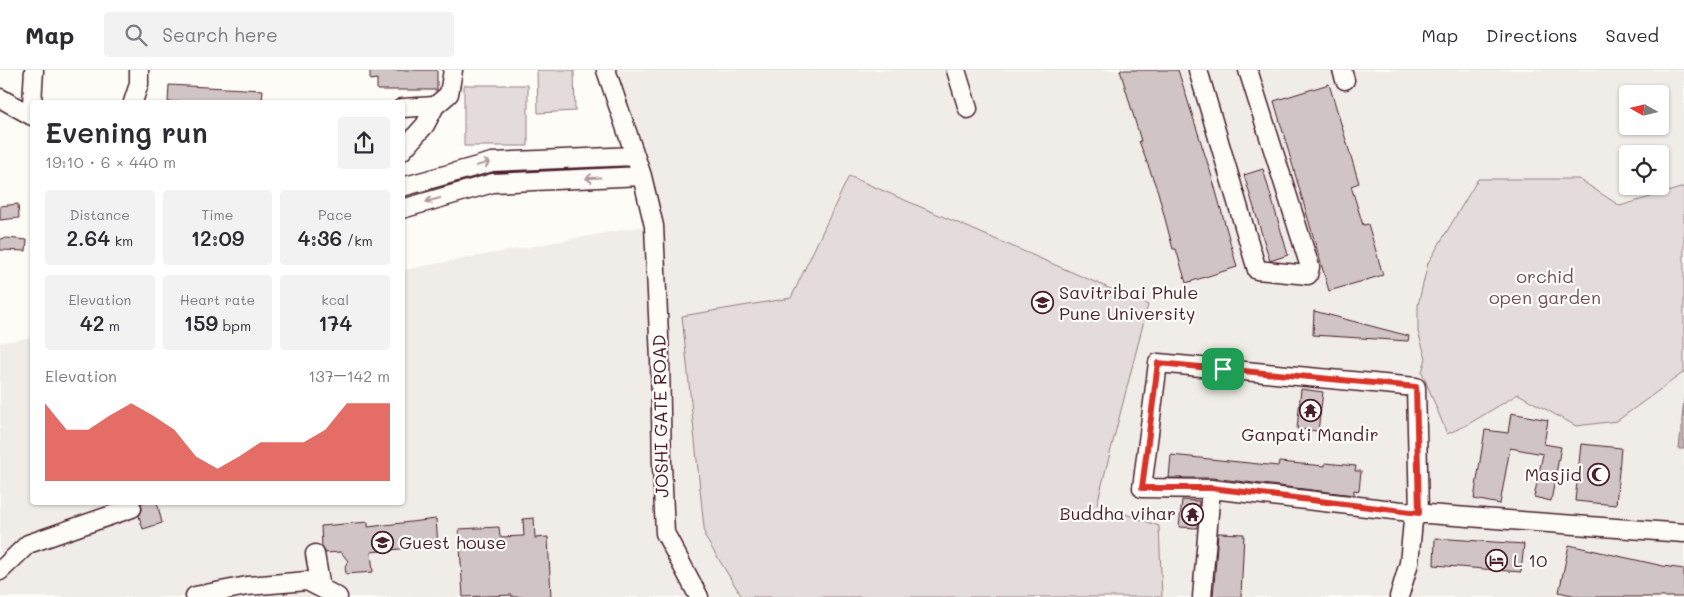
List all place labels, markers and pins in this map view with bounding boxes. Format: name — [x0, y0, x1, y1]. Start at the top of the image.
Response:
place label: Savitribai Phule Pune University — [1059, 280, 1198, 325]
school or university icon: Savitribai Phule Pune University — [1031, 291, 1055, 315]
pin — [1202, 348, 1244, 390]
temple icon: Ganpati Mandir — [1298, 398, 1322, 422]
place label: Ganpati Mandir — [1241, 422, 1379, 446]
place label: Masjid — [1525, 462, 1582, 486]
mosque icon: Masjid — [1586, 463, 1610, 487]
place label: Buddha vihar — [1060, 501, 1176, 525]
temple icon: Buddha vihar — [1180, 502, 1204, 526]
place label: Guest house — [399, 530, 506, 554]
school or university icon: Guest house — [371, 531, 395, 555]
place label: L 10 — [1513, 548, 1547, 572]
hotel icon: L 10 — [1485, 549, 1509, 573]

